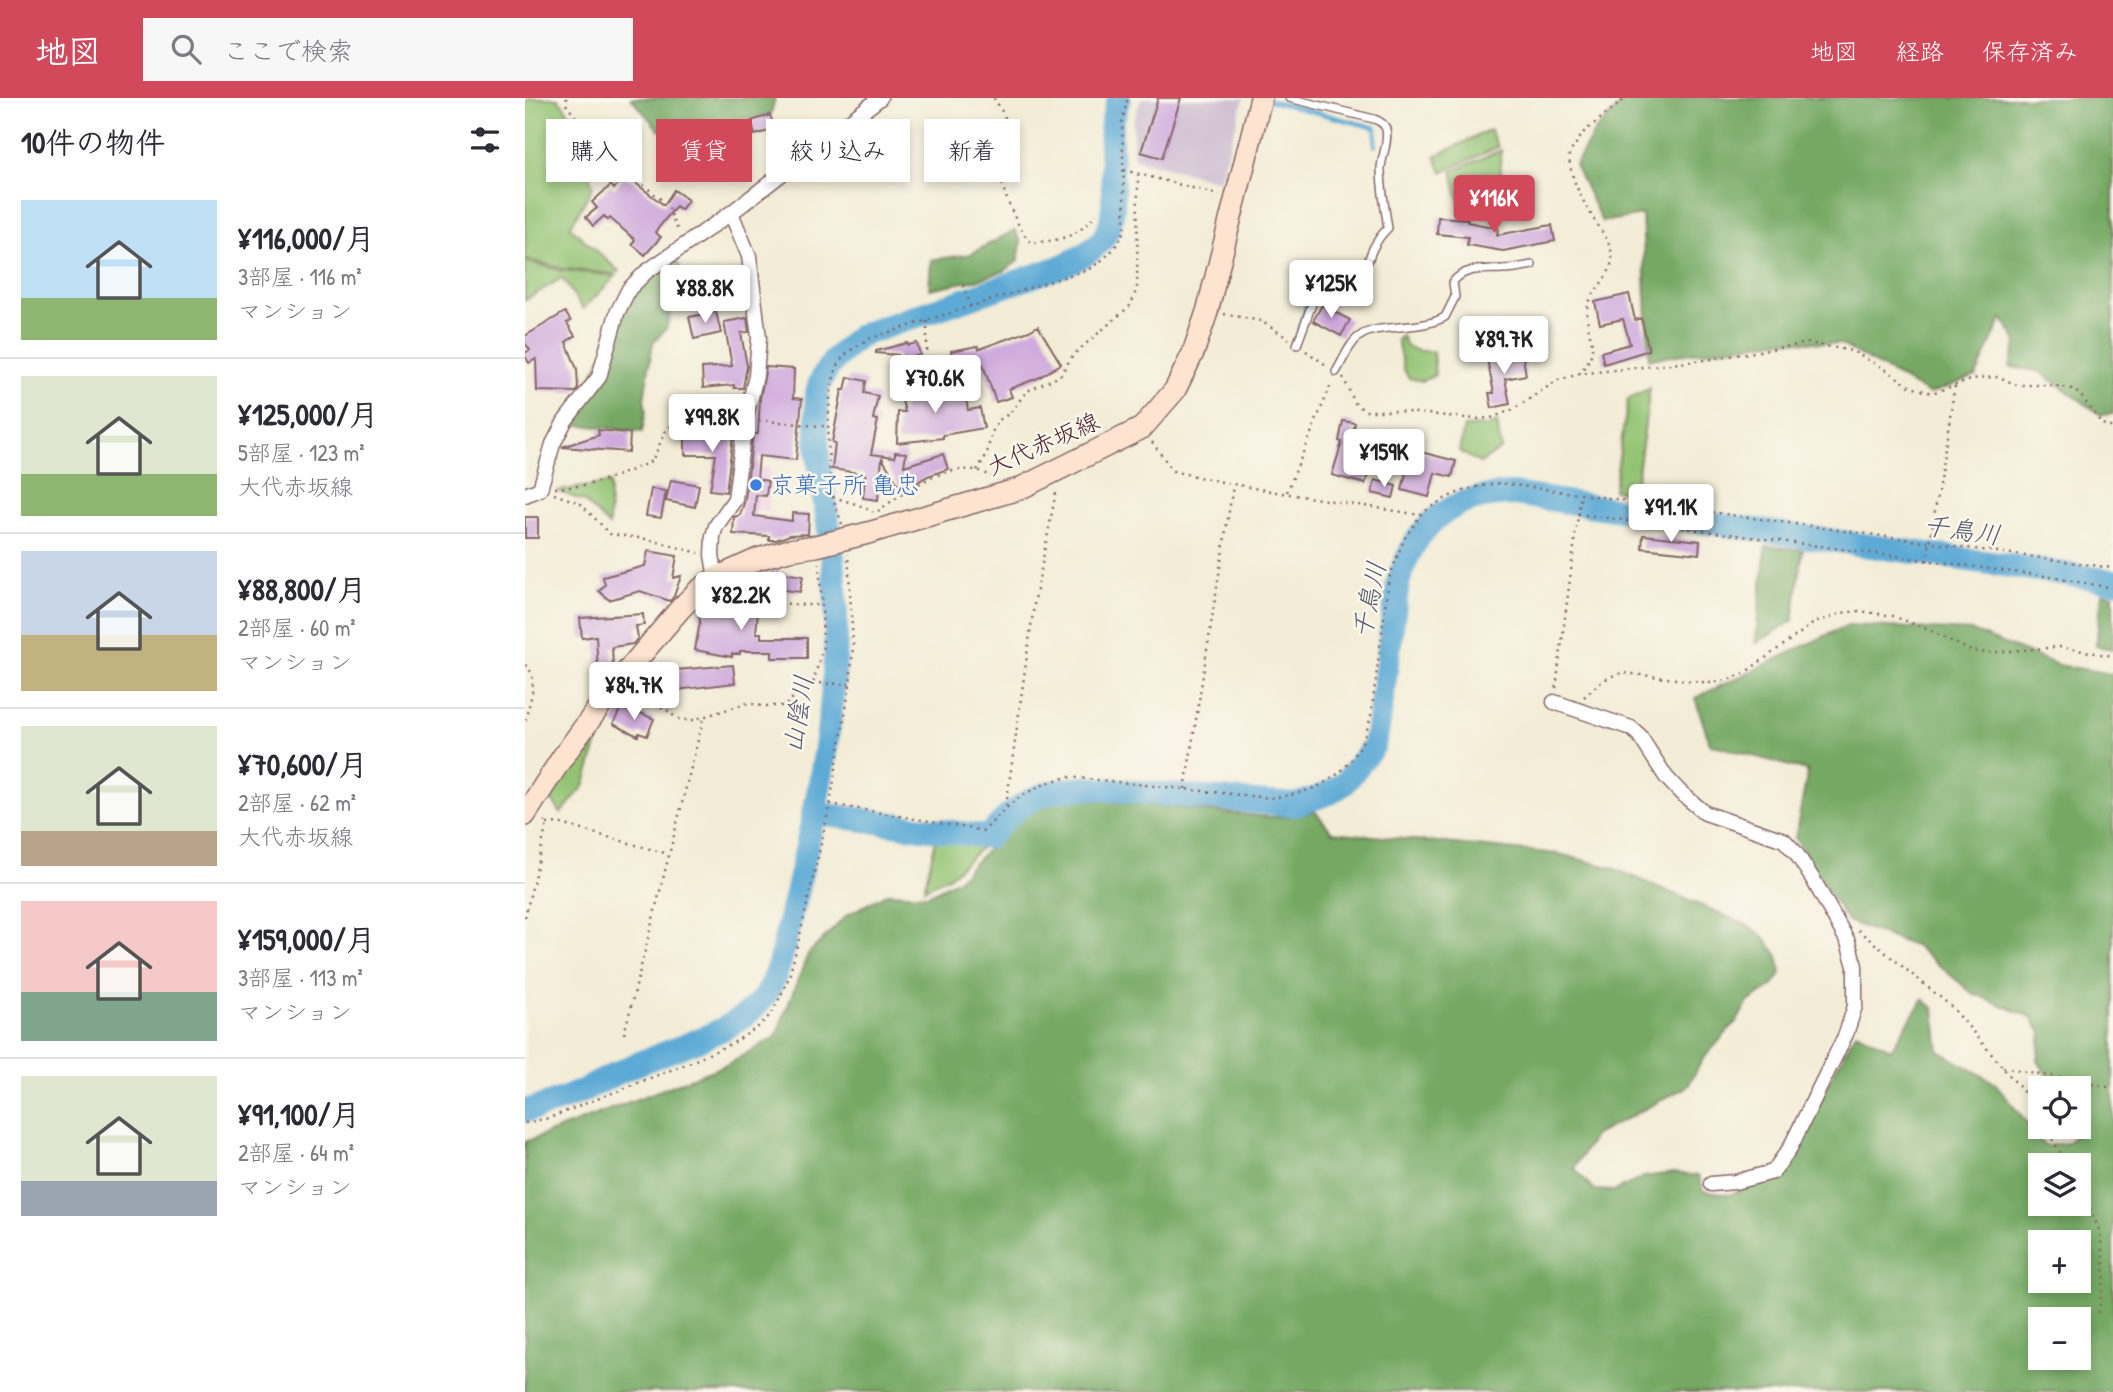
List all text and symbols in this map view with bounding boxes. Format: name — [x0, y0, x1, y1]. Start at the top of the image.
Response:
search box — [143, 18, 633, 81]
text: 地図 — [35, 29, 101, 73]
icon: search — [167, 30, 205, 68]
text: ここで検索 — [223, 33, 353, 68]
text: 地図 — [1810, 35, 1858, 67]
text: 経路 — [1896, 35, 1944, 67]
text: 保存済み — [1982, 35, 2078, 67]
chip: 購入 — [546, 119, 642, 182]
chip: 賃貸 — [656, 119, 752, 182]
chip: 絞り込み — [766, 119, 910, 182]
chip: 新着 — [924, 119, 1020, 182]
icon: filters — [466, 121, 504, 159]
text: 10件の物件 — [21, 122, 165, 162]
pin: ¥116K — [1445, 176, 1543, 235]
text: ¥116K — [1470, 182, 1518, 213]
text: ¥116,000/月 — [238, 218, 375, 258]
icon: home — [77, 228, 161, 312]
pin: ¥125K — [1282, 260, 1380, 320]
text: 3部屋 · 116 m² — [238, 261, 362, 292]
pin: ¥88.8K — [648, 266, 762, 325]
text: ¥125K — [1305, 267, 1357, 298]
text: ¥88.8K — [676, 272, 734, 303]
text: マンション — [238, 295, 352, 326]
pin: ¥89.7K — [1447, 316, 1561, 376]
text: ¥89.7K — [1475, 323, 1533, 354]
pin: ¥70.6K — [878, 356, 992, 415]
text: ¥70.6K — [906, 362, 964, 393]
text: ¥125,000/月 — [238, 394, 379, 434]
pin: ¥99.8K — [655, 394, 769, 454]
text: ¥99.8K — [685, 401, 739, 432]
icon: home — [77, 404, 161, 488]
street label: 大代赤坂線 — [981, 404, 1104, 482]
pin: ¥159K — [1335, 430, 1433, 489]
text: ¥159K — [1359, 436, 1409, 467]
text: 5部屋 · 123 m² — [238, 437, 365, 468]
place label: 京菓子所 亀忠 — [770, 468, 920, 500]
text: 大代赤坂線 — [238, 471, 353, 502]
marker: 京菓子所 亀忠 — [748, 477, 764, 493]
pin: ¥91.1K — [1614, 484, 1728, 544]
text: ¥91.1K — [1645, 491, 1697, 522]
water label: 千鳥川 — [1921, 507, 2003, 552]
water label: 千鳥川 — [1343, 558, 1394, 642]
text: ¥88,800/月 — [238, 569, 367, 609]
pin: ¥82.2K — [684, 573, 798, 632]
icon: home — [77, 579, 161, 663]
text: ¥82.2K — [711, 579, 771, 610]
text: 2部屋 · 60 m² — [238, 612, 356, 643]
text: マンション — [238, 646, 352, 677]
pin: ¥84.7K — [577, 662, 691, 722]
text: ¥84.7K — [605, 669, 663, 700]
water label: 山陰川 — [774, 673, 821, 755]
text: ¥70,600/月 — [238, 744, 368, 784]
icon: home — [77, 754, 161, 838]
text: 2部屋 · 62 m² — [238, 787, 356, 818]
text: 大代赤坂線 — [238, 821, 353, 852]
text: ¥159,000/月 — [238, 919, 376, 959]
icon: home — [77, 929, 161, 1013]
text: 3部屋 · 113 m² — [238, 962, 363, 993]
text: マンション — [238, 996, 352, 1027]
map controls — [2028, 1076, 2091, 1370]
button: locate — [2028, 1076, 2091, 1139]
text: ¥91,100/月 — [238, 1094, 360, 1134]
icon: home — [77, 1104, 161, 1188]
text: 2部屋 · 64 m² — [238, 1137, 354, 1168]
button: layers — [2028, 1153, 2091, 1216]
text: マンション — [238, 1171, 352, 1202]
button: + — [2028, 1230, 2091, 1293]
button: − — [2028, 1307, 2091, 1370]

